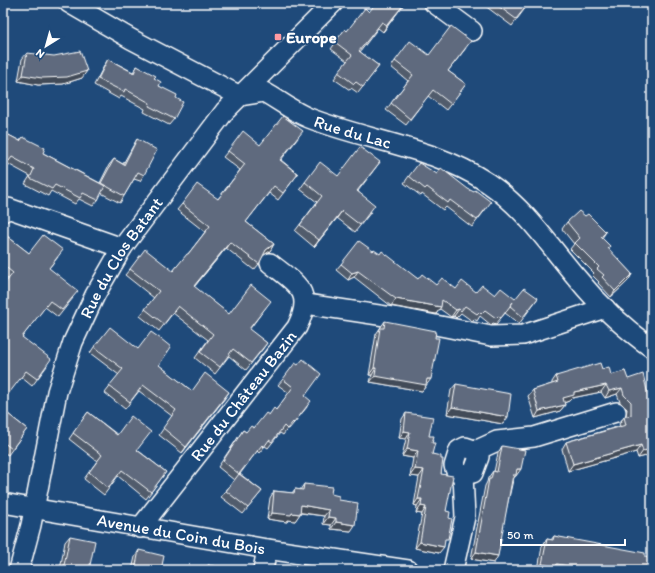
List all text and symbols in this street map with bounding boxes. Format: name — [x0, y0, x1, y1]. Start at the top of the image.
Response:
north arrow — [26, 26, 66, 66]
place label: Europe — [286, 27, 337, 48]
marker: Europe — [273, 32, 283, 42]
text: N — [33, 46, 47, 61]
street label: Rue du Lac — [311, 111, 394, 153]
street label: Rue du Clos Batant — [76, 193, 167, 321]
street label: Rue du Château Bazin — [186, 326, 301, 465]
street label: Avenue du Coin du Bois — [95, 510, 267, 559]
scale bar — [501, 521, 625, 547]
text: 50 m — [507, 528, 533, 542]

